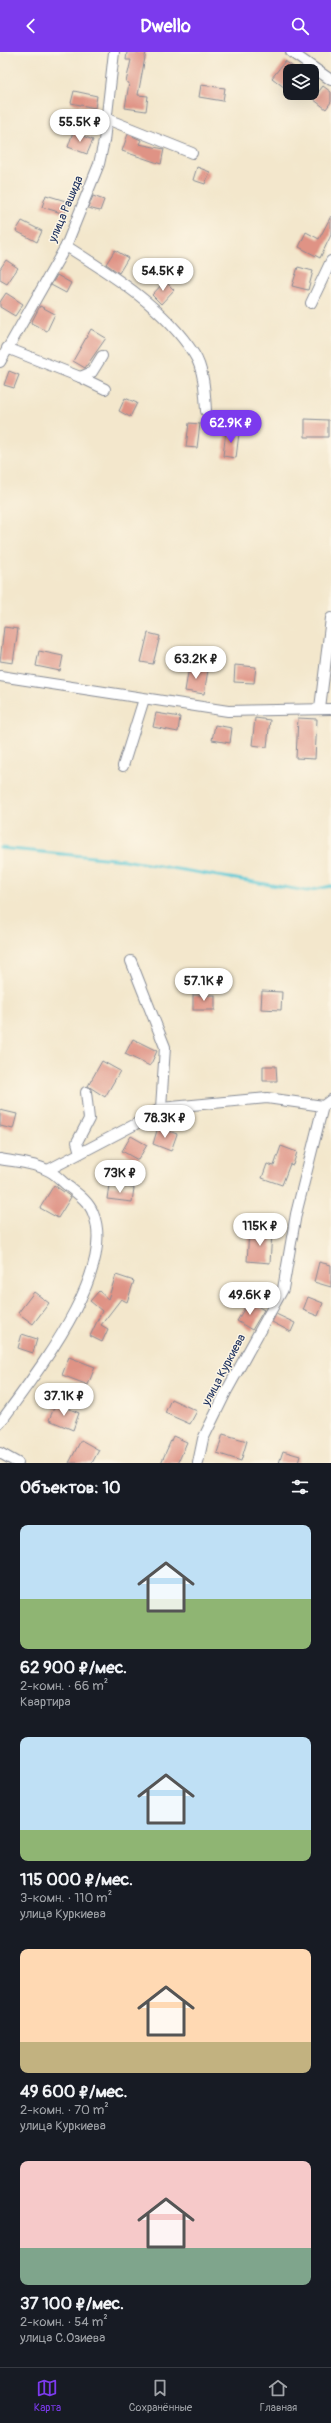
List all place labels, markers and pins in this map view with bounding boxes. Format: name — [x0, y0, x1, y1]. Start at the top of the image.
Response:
pin: 55.5K ₽ — [43, 109, 117, 143]
pin: 54.5K ₽ — [126, 258, 200, 292]
pin: 62.9K ₽ — [194, 410, 268, 444]
pin: 63.2K ₽ — [159, 646, 233, 680]
pin: 57.1K ₽ — [167, 968, 241, 1002]
pin: 78.3K ₽ — [128, 1105, 202, 1139]
pin: 73K ₽ — [92, 1160, 148, 1194]
pin: 115K ₽ — [227, 1213, 293, 1247]
pin: 49.6K ₽ — [213, 1282, 287, 1316]
pin: 37.1K ₽ — [27, 1383, 101, 1417]

